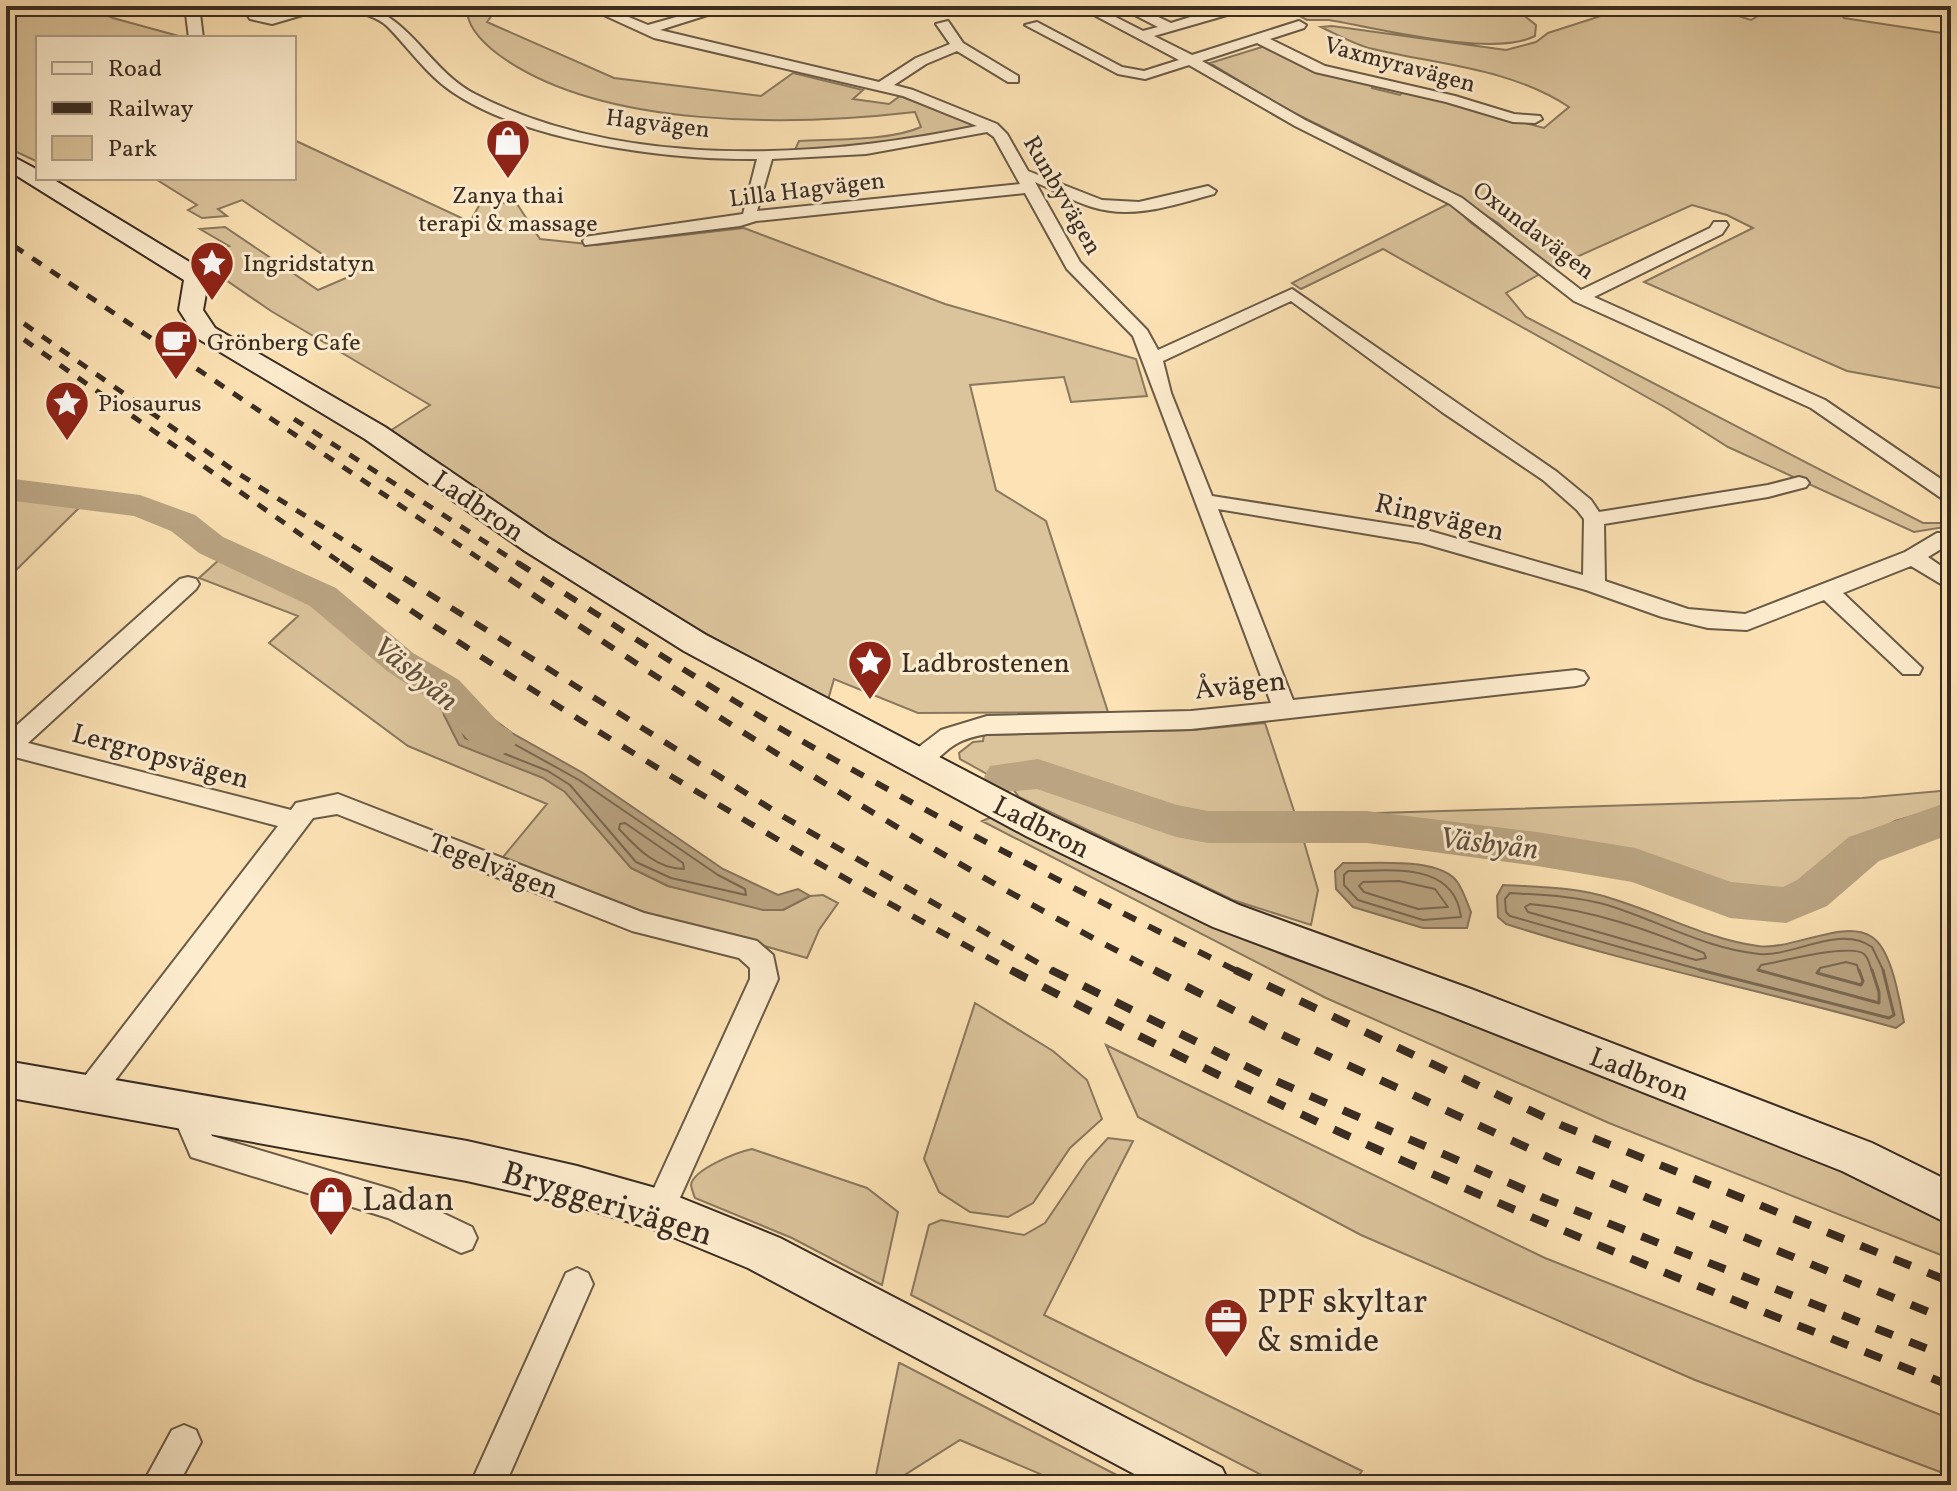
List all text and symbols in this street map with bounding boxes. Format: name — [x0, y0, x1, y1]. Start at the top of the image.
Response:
street label: Vaxmyravägen — [1320, 29, 1479, 102]
legend — [36, 36, 296, 180]
text: Road — [108, 53, 162, 87]
text: Railway — [108, 93, 194, 127]
street label: Hagvägen — [604, 102, 712, 148]
shop icon: Zanya thai terapi & massage — [484, 117, 532, 180]
street label: Runbyvägen — [1013, 130, 1109, 262]
text: Park — [108, 133, 157, 167]
street label: Lilla Hagvägen — [727, 165, 887, 217]
street label: Oxundavägen — [1465, 174, 1601, 289]
place label: Zanya thai terapi & massage — [418, 180, 598, 242]
place icon: Ingridstatyn — [188, 239, 236, 302]
place label: Ingridstatyn — [243, 248, 375, 282]
cafe icon: Grönberg Cafe — [152, 318, 200, 381]
place label: Grönberg Cafe — [207, 327, 361, 361]
place icon: Piosaurus — [43, 379, 91, 442]
place label: Piosaurus — [98, 388, 202, 422]
street label: Ladbron — [424, 462, 532, 552]
street label: Ringvägen — [1371, 485, 1508, 552]
water label: Väsbyån — [363, 627, 467, 722]
place icon: Ladbrostenen — [846, 638, 894, 701]
place label: Ladbrostenen — [901, 645, 1070, 684]
street label: Åvägen — [1193, 662, 1288, 711]
street label: Lergropsvägen — [67, 715, 253, 800]
street label: Ladbron — [986, 787, 1096, 869]
water label: Väsbyån — [1437, 818, 1541, 872]
street label: Tegelvägen — [422, 825, 564, 910]
street label: Ladbron — [1584, 1038, 1695, 1112]
street label: Bryggerivägen — [496, 1151, 718, 1260]
shop icon: Ladan — [307, 1174, 355, 1237]
place label: Ladan — [362, 1178, 454, 1225]
place label: PPF skyltar & smide — [1257, 1280, 1427, 1366]
office icon: PPF skyltar & smide — [1202, 1296, 1250, 1359]

